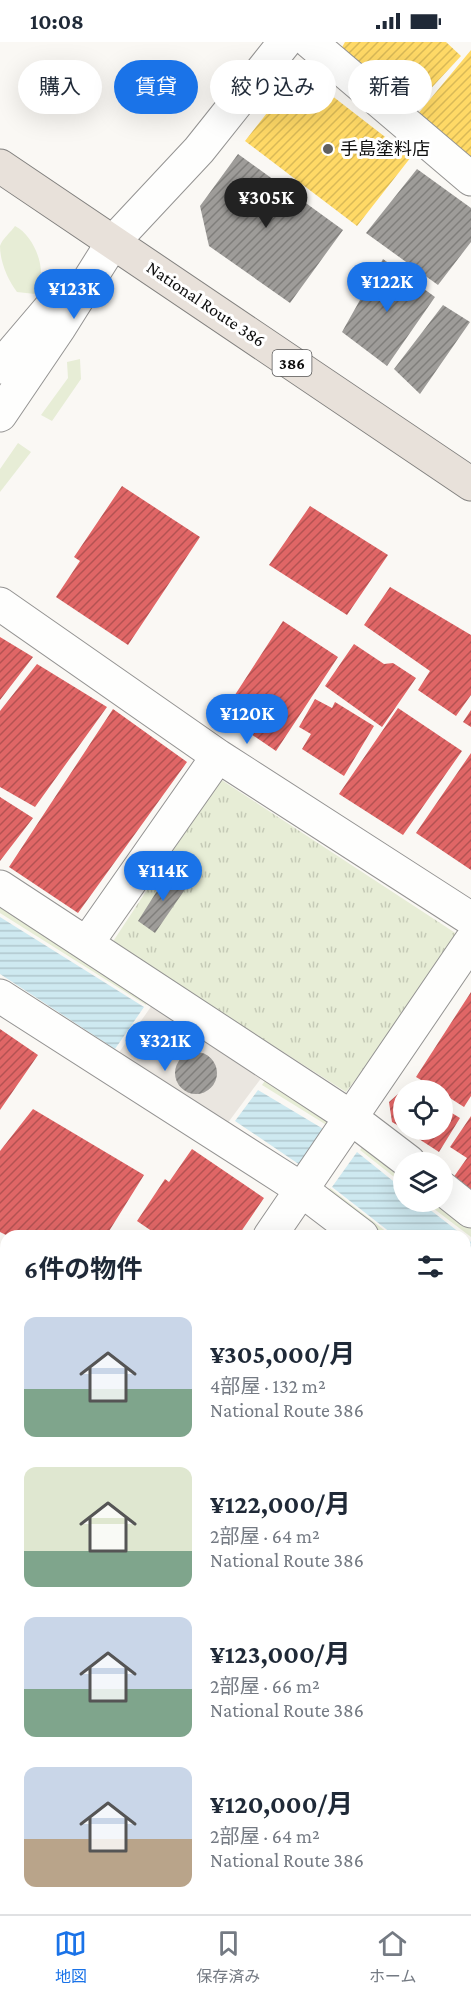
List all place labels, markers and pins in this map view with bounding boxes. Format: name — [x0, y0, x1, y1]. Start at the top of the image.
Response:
place label: 手島塗料店 — [340, 139, 430, 159]
marker: 手島塗料店 — [321, 142, 335, 156]
pin: ¥305K — [224, 178, 308, 229]
pin: ¥122K — [345, 262, 429, 313]
pin: ¥123K — [32, 269, 116, 320]
pin: ¥120K — [205, 694, 289, 745]
pin: ¥114K — [121, 851, 205, 902]
pin: ¥321K — [123, 1021, 207, 1072]

